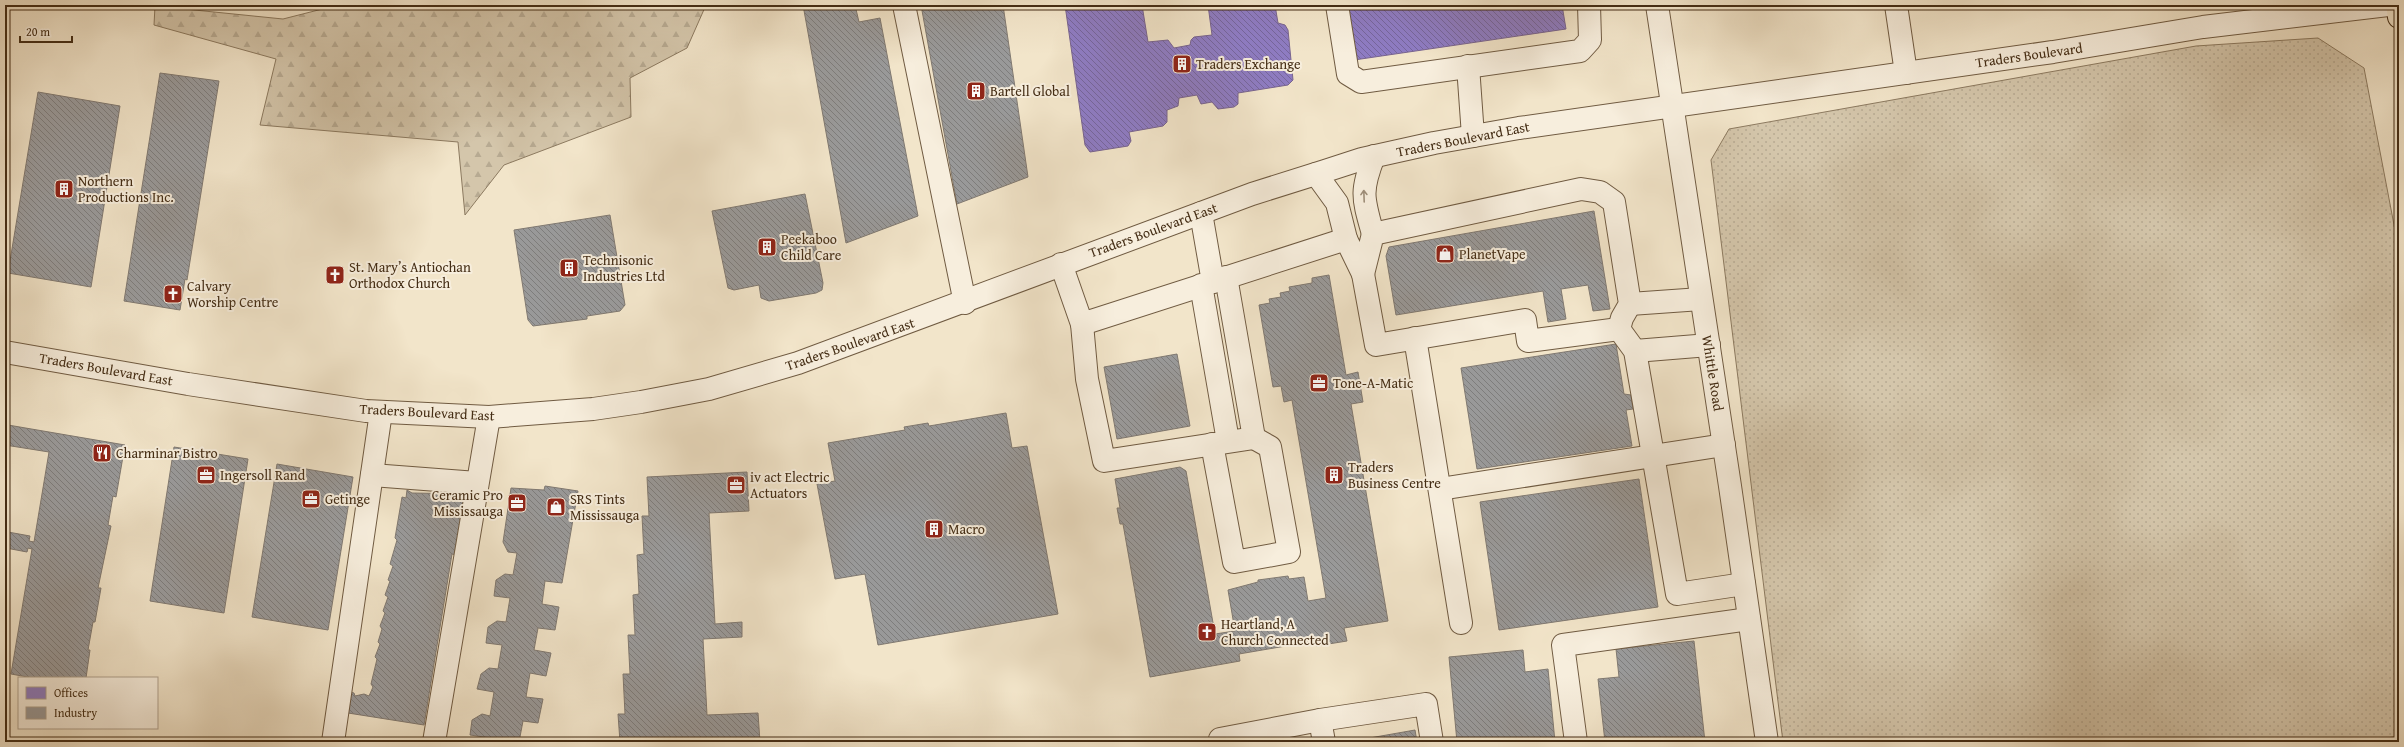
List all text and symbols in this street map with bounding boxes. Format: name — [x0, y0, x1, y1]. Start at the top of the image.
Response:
scale bar — [20, 18, 72, 44]
text: 20 m — [26, 23, 50, 40]
street label: Traders Boulevard — [1974, 38, 2084, 72]
building icon: Traders Exchange — [1171, 53, 1193, 75]
place label: Traders Exchange — [1196, 54, 1301, 74]
building icon: Bartell Global — [965, 80, 987, 102]
place label: Bartell Global — [990, 81, 1070, 101]
street label: Traders Boulevard East — [1395, 116, 1531, 162]
place label: Northern Productions Inc. — [78, 171, 174, 207]
building icon: Northern Productions Inc. — [53, 178, 75, 200]
one-way arrow — [1361, 190, 1368, 203]
street label: Traders Boulevard East — [1086, 197, 1220, 263]
place label: Peekaboo Child Care — [781, 229, 842, 265]
building icon: Peekaboo Child Care — [756, 236, 778, 258]
shop icon: PlanetVape — [1434, 243, 1456, 265]
place label: PlanetVape — [1459, 244, 1526, 264]
place label: Technisonic Industries Ltd — [583, 250, 665, 286]
place label: St. Mary’s Antiochan Orthodox Church — [349, 257, 471, 293]
building icon: Technisonic Industries Ltd — [558, 257, 580, 279]
church icon: St. Mary’s Antiochan Orthodox Church — [324, 264, 346, 286]
place label: Calvary Worship Centre — [187, 276, 279, 312]
church icon: Calvary Worship Centre — [162, 283, 184, 305]
street label: Traders Boulevard East — [783, 312, 917, 375]
street label: Whittle Road — [1697, 334, 1729, 413]
street label: Traders Boulevard East — [38, 347, 174, 391]
office icon: Tone-A-Matic — [1308, 372, 1330, 394]
place label: Tone-A-Matic — [1333, 373, 1413, 393]
street label: Traders Boulevard East — [359, 398, 495, 426]
restaurant icon: Charminar Bistro — [91, 442, 113, 464]
place label: Charminar Bistro — [116, 443, 218, 463]
place label: Traders Business Centre — [1348, 457, 1441, 493]
office icon: Ingersoll Rand — [195, 464, 217, 486]
building icon: Traders Business Centre — [1323, 464, 1345, 486]
place label: Ingersoll Rand — [220, 465, 306, 485]
place label: iv act Electric Actuators — [750, 467, 829, 503]
office icon: iv act Electric Actuators — [725, 474, 747, 496]
place label: Ceramic Pro Mississauga — [432, 485, 503, 521]
office icon: Getinge — [300, 488, 322, 510]
place label: Getinge — [325, 489, 371, 509]
place label: SRS Tints Mississauga — [570, 489, 640, 525]
office icon: Ceramic Pro Mississauga — [506, 492, 528, 514]
shop icon: SRS Tints Mississauga — [545, 496, 567, 518]
building icon: Macro — [923, 518, 945, 540]
place label: Macro — [948, 519, 985, 539]
place label: Heartland, A Church Connected — [1221, 614, 1329, 650]
church icon: Heartland, A Church Connected — [1196, 621, 1218, 643]
legend — [18, 677, 158, 729]
text: Offices — [54, 684, 88, 701]
text: Industry — [54, 704, 97, 721]

